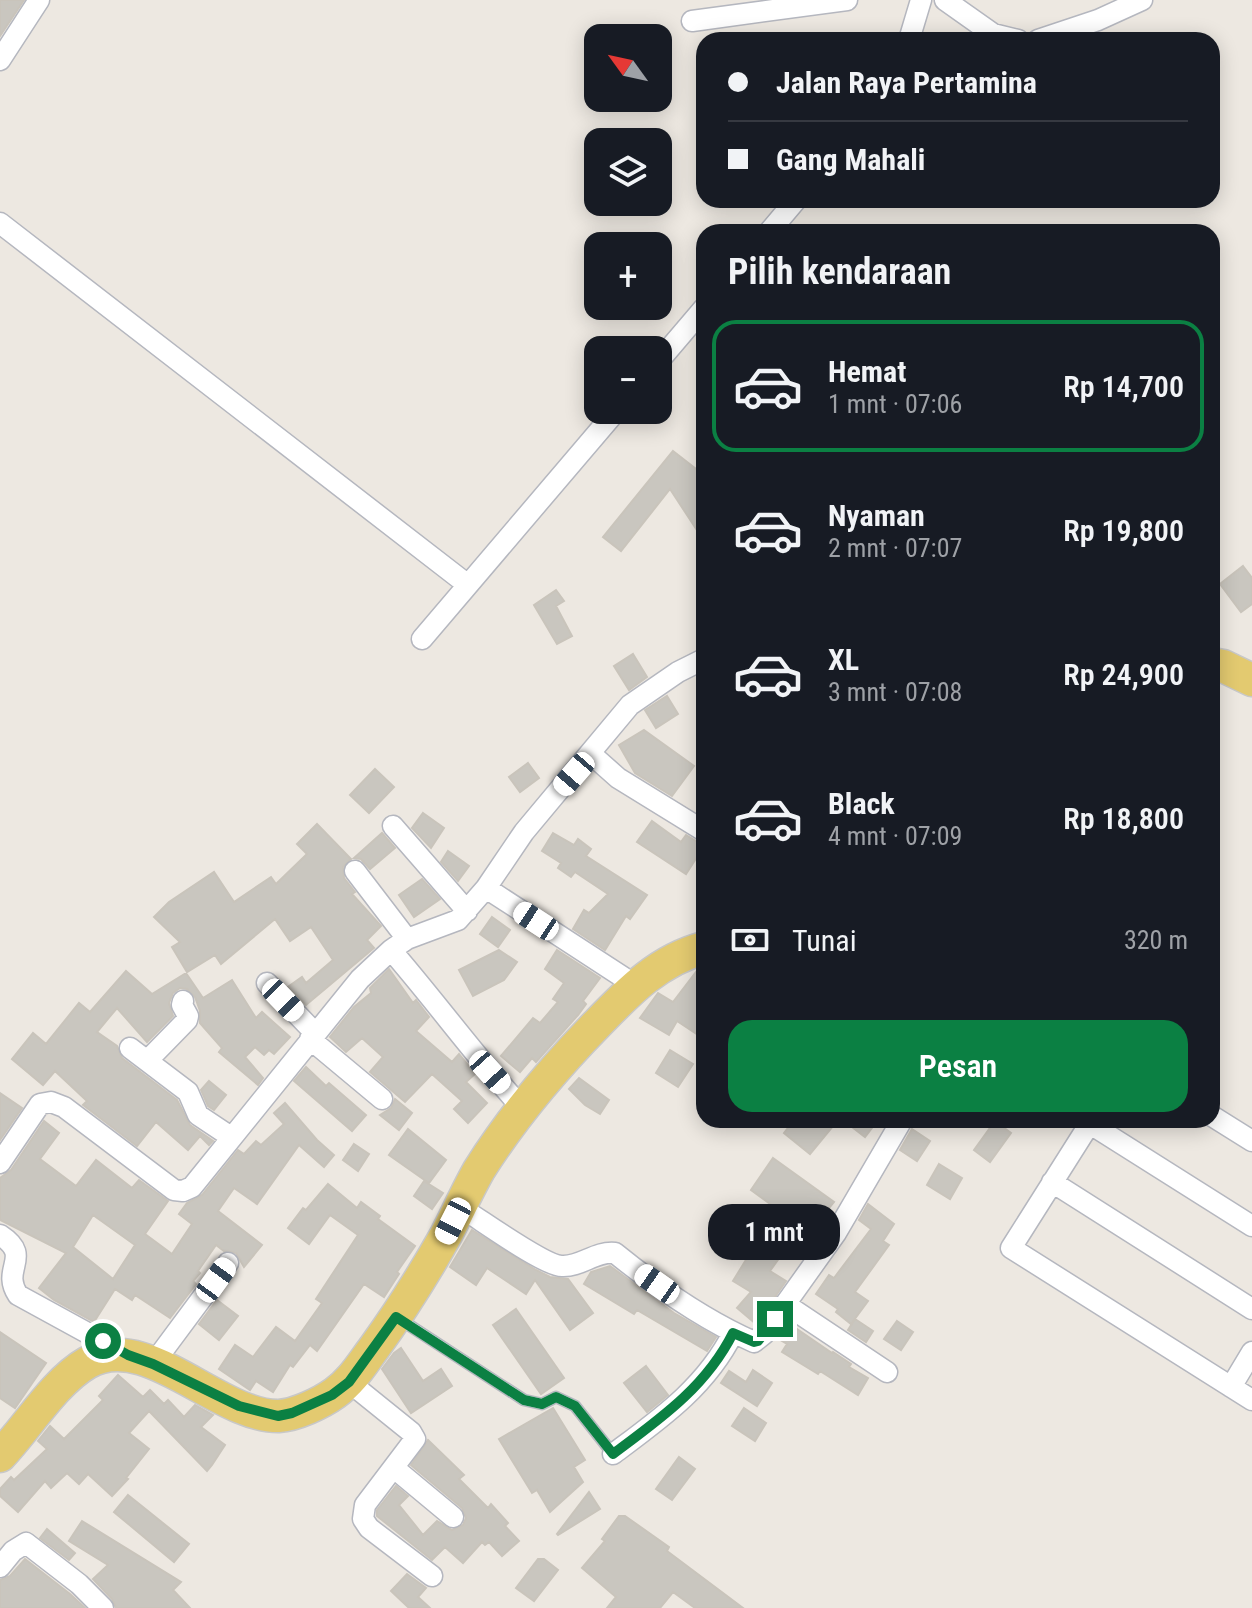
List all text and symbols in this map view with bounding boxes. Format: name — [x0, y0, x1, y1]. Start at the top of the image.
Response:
north arrow — [584, 24, 672, 112]
map controls — [584, 24, 672, 424]
text: Jalan Raya Pertamina — [776, 65, 1037, 100]
button: layers — [584, 128, 672, 216]
text: Gang Mahali — [776, 142, 925, 177]
button: + — [584, 232, 672, 320]
text: Pilih kendaraan — [728, 251, 951, 293]
button: − — [584, 336, 672, 424]
icon: car — [732, 350, 804, 422]
text: Hemat — [828, 354, 906, 389]
text: Rp 14,700 — [1063, 369, 1184, 404]
text: 1 mnt · 07:06 — [828, 389, 962, 419]
icon: car — [732, 494, 804, 566]
text: Nyaman — [828, 498, 925, 533]
text: Rp 19,800 — [1063, 513, 1184, 548]
text: 2 mnt · 07:07 — [828, 533, 962, 563]
icon: car — [732, 638, 804, 710]
text: XL — [828, 642, 859, 677]
text: Rp 24,900 — [1063, 657, 1184, 692]
text: 3 mnt · 07:08 — [828, 677, 962, 707]
car — [549, 748, 599, 800]
icon: car — [732, 782, 804, 854]
text: Black — [828, 786, 895, 821]
text: Rp 18,800 — [1063, 801, 1184, 836]
text: 4 mnt · 07:09 — [828, 821, 962, 851]
car — [509, 898, 563, 944]
icon: cash — [728, 918, 772, 962]
text: Tunai — [792, 923, 857, 958]
text: 320 m — [1124, 925, 1188, 955]
car — [258, 974, 308, 1026]
button: Pesan — [728, 1020, 1188, 1112]
car — [465, 1046, 515, 1098]
car — [431, 1194, 475, 1248]
callout: 1 mnt — [709, 1203, 841, 1259]
text: 1 mnt — [744, 1217, 804, 1247]
car — [192, 1254, 240, 1306]
car — [630, 1260, 684, 1308]
route end — [757, 1301, 793, 1337]
route start — [85, 1323, 121, 1359]

